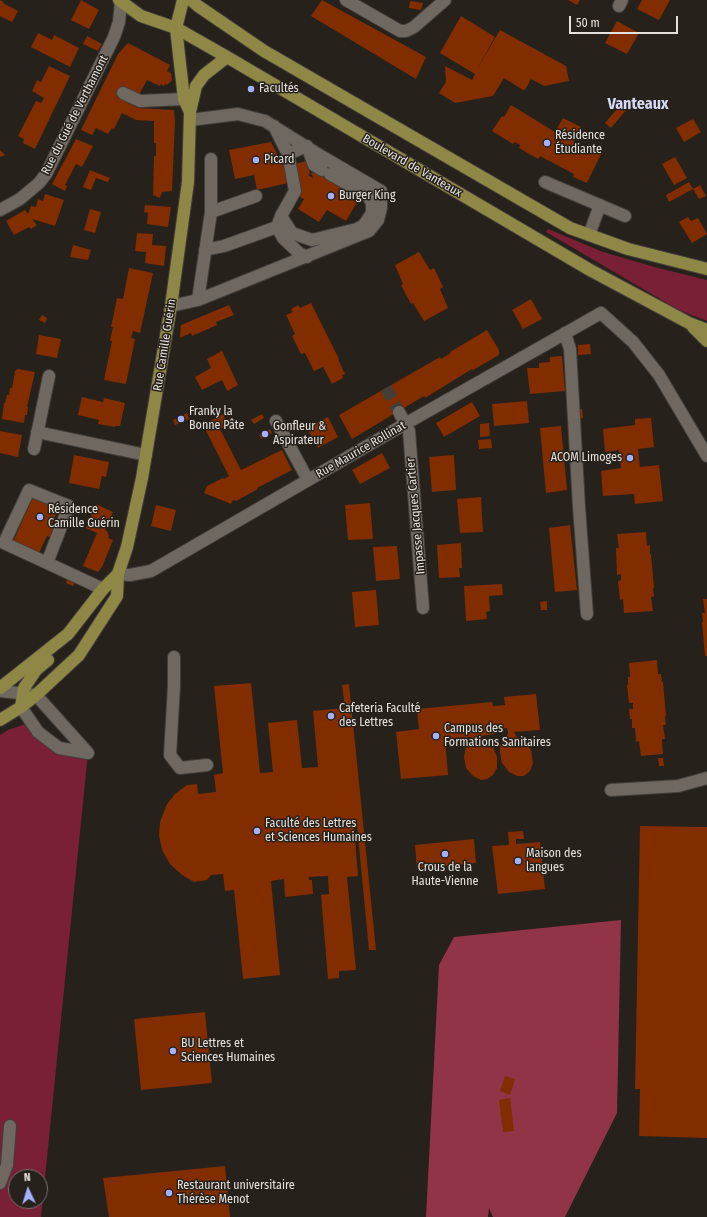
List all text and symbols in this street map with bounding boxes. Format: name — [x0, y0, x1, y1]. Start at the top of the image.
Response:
scale bar — [571, 8, 680, 34]
text: 50 m — [576, 16, 600, 30]
street label: Rue du Gué de Verthamont — [39, 53, 111, 177]
place label: Facultés — [259, 82, 299, 96]
marker: Facultés — [246, 84, 256, 94]
district label: Vanteaux — [607, 95, 669, 115]
place label: Résidence Étudiante — [555, 129, 605, 157]
street label: Boulevard de Vanteaux — [360, 132, 464, 200]
marker: Résidence Étudiante — [542, 138, 552, 148]
place label: Picard — [264, 153, 294, 167]
marker: Picard — [251, 155, 261, 165]
place label: Burger King — [339, 189, 396, 203]
marker: Burger King — [326, 191, 336, 201]
street label: Rue Camille Guérin — [151, 298, 179, 392]
place label: Franky la Bonne Pâte — [189, 405, 244, 433]
marker: Franky la Bonne Pâte — [176, 414, 186, 424]
street label: Rue Maurice Rollinat — [314, 418, 408, 482]
place label: Gonfleur & Aspirateur — [273, 420, 326, 448]
marker: Gonfleur & Aspirateur — [260, 429, 270, 439]
place label: ACOM Limoges — [551, 451, 622, 465]
marker: ACOM Limoges — [625, 453, 635, 463]
street label: Impasse Jacques Cartier — [404, 457, 428, 575]
place label: Résidence Camille Guérin — [48, 503, 120, 531]
marker: Résidence Camille Guérin — [35, 512, 45, 522]
place label: Cafeteria Faculté des Lettres — [339, 702, 420, 730]
marker: Cafeteria Faculté des Lettres — [326, 711, 336, 721]
place label: Campus des Formations Sanitaires — [444, 722, 551, 750]
marker: Campus des Formations Sanitaires — [431, 731, 441, 741]
place label: Faculté des Lettres et Sciences Humaines — [265, 817, 372, 845]
marker: Faculté des Lettres et Sciences Humaines — [252, 826, 262, 836]
place label: Maison des langues — [526, 847, 581, 875]
marker: Crous de la Haute-Vienne — [440, 849, 450, 859]
marker: Maison des langues — [513, 856, 523, 866]
place label: Crous de la Haute-Vienne — [412, 861, 478, 889]
place label: BU Lettres et Sciences Humaines — [181, 1037, 275, 1065]
marker: BU Lettres et Sciences Humaines — [168, 1046, 178, 1056]
north arrow — [8, 1169, 48, 1209]
text: N — [23, 1171, 31, 1184]
place label: Restaurant universitaire Thérèse Menot — [177, 1179, 295, 1207]
marker: Restaurant universitaire Thérèse Menot — [164, 1188, 174, 1198]

